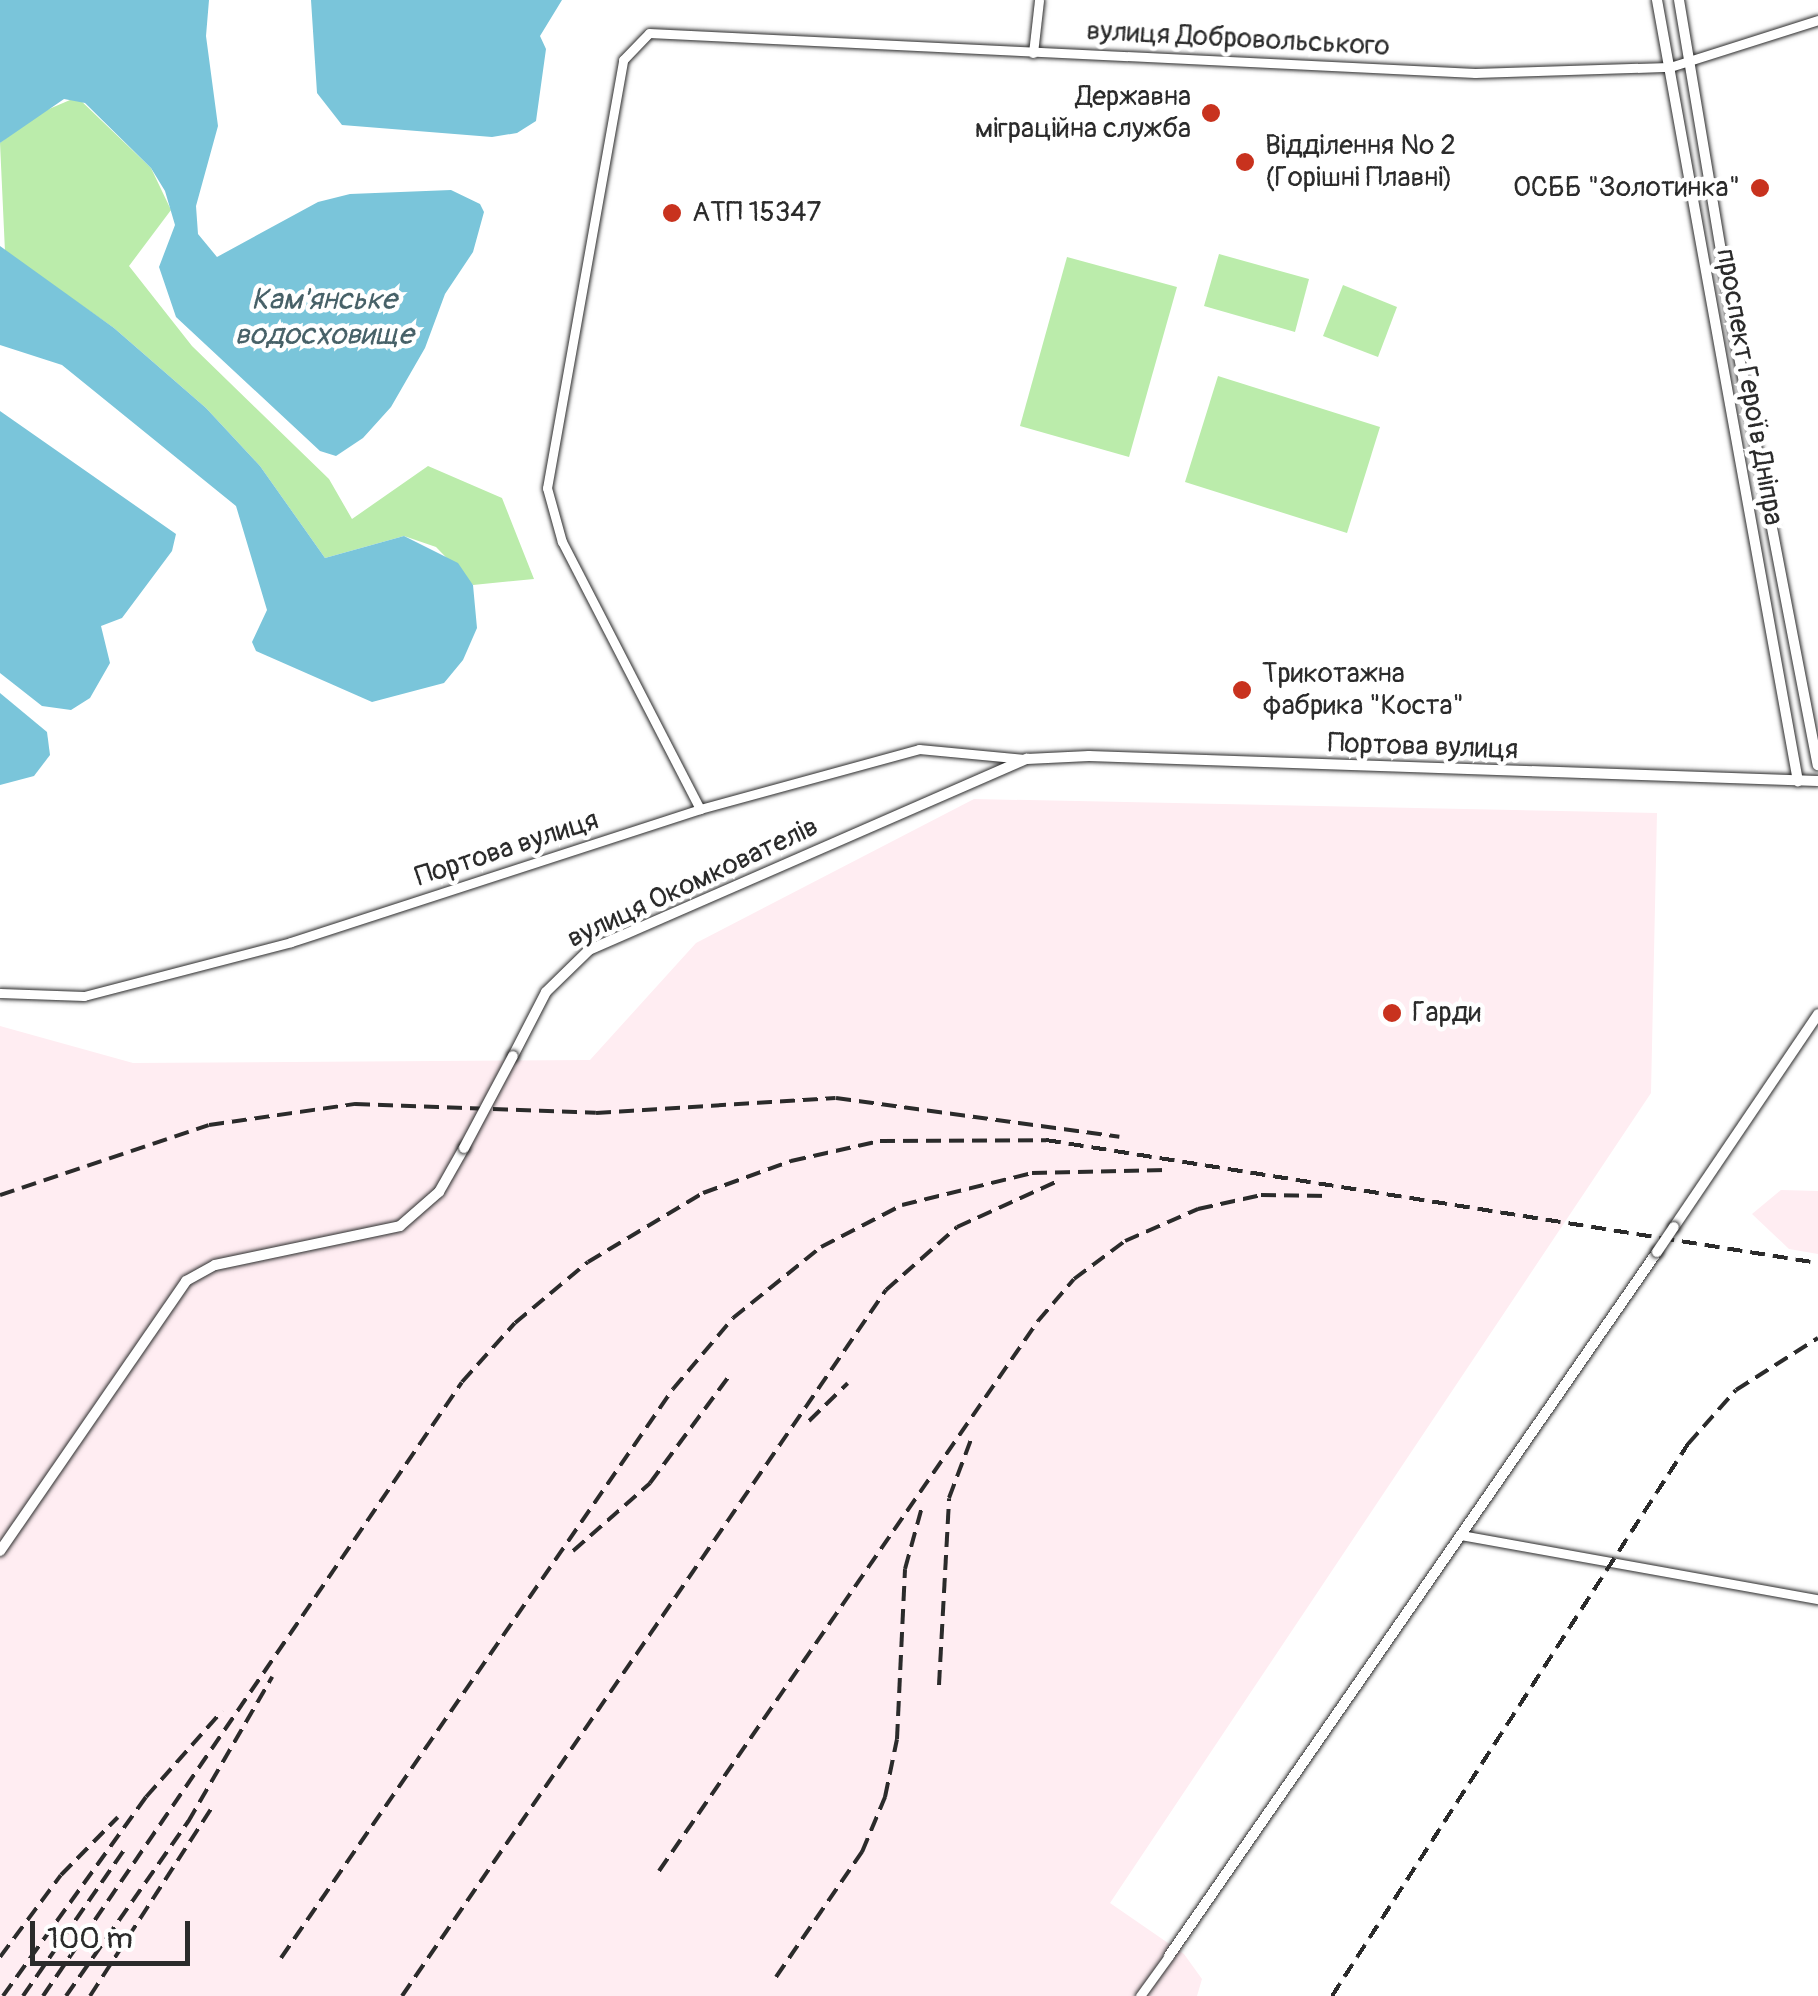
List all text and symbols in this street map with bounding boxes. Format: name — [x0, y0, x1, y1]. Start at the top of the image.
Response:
street label: вулиця Добровольського — [1086, 14, 1390, 64]
place label: Державна міграційна служба — [975, 80, 1191, 146]
marker: Державна міграційна служба — [1200, 102, 1222, 124]
place label: Відділення № 2 (Горішні Плавні) — [1265, 129, 1456, 195]
marker: Відділення № 2 (Горішні Плавні) — [1234, 151, 1256, 173]
place label: ОСББ "Золотинка" — [1513, 171, 1740, 205]
marker: ОСББ "Золотинка" — [1749, 177, 1771, 199]
place label: АТП 15347 — [692, 196, 821, 230]
marker: АТП 15347 — [661, 202, 683, 224]
street label: проспект Героїв Дніпра — [1708, 246, 1790, 528]
water label: Кам'янське водосховище — [235, 282, 413, 352]
place label: Трикотажна фабрика "Коста" — [1262, 657, 1464, 723]
marker: Трикотажна фабрика "Коста" — [1231, 679, 1253, 701]
street label: Портова вулиця — [1327, 727, 1519, 767]
street label: Портова вулиця — [411, 804, 603, 894]
street label: вулиця Окомкователів — [562, 810, 824, 956]
place label: Гарди — [1412, 996, 1481, 1030]
marker: Гарди — [1381, 1002, 1403, 1024]
scale bar — [35, 1901, 195, 1963]
text: 100 m — [47, 1920, 133, 1957]

